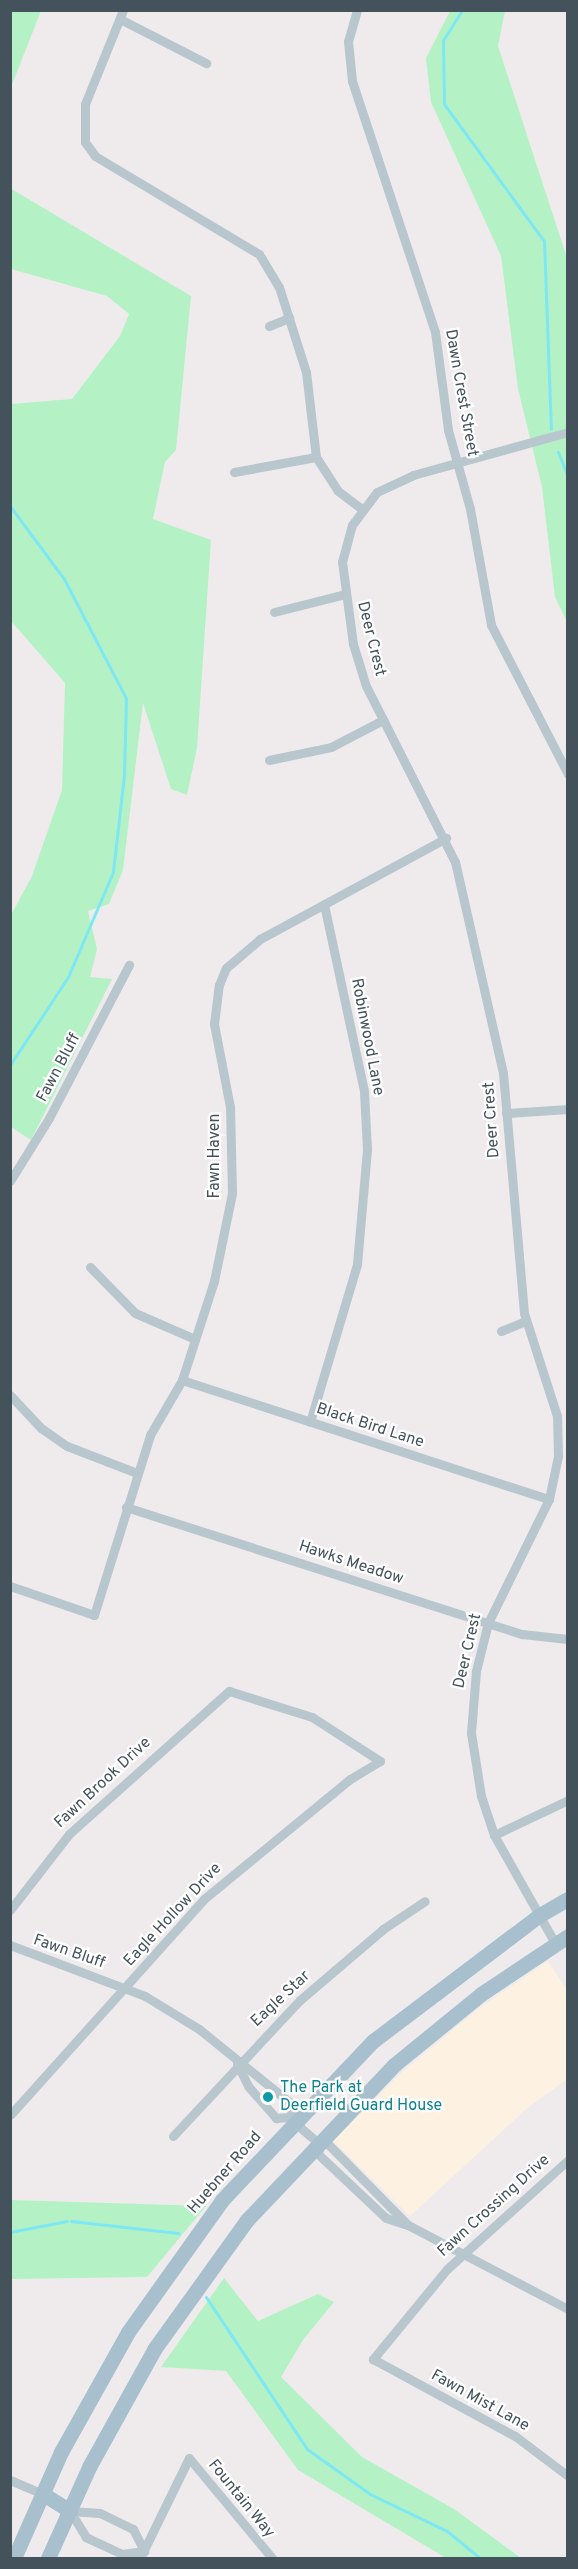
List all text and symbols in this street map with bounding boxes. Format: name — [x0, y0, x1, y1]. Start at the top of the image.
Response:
street label: Dawn Crest Street — [440, 328, 482, 458]
street label: Deer Crest — [352, 600, 390, 678]
street label: Robinwood Lane — [346, 977, 388, 1097]
street label: Fawn Bluff — [33, 1031, 85, 1105]
street label: Deer Crest — [480, 1081, 504, 1159]
street label: Fawn Haven — [205, 1113, 225, 1199]
street label: Black Bird Lane — [314, 1400, 426, 1452]
street label: Hawks Meadow — [296, 1537, 406, 1589]
street label: Deer Crest — [450, 1612, 486, 1690]
street label: Fawn Brook Drive — [51, 1733, 155, 1833]
street label: Eagle Hollow Drive — [120, 1859, 226, 1971]
street label: Fawn Bluff — [31, 1931, 107, 1973]
street label: Eagle Star — [247, 1967, 315, 2031]
place label: The Park at Deerfield Guard House — [280, 2078, 442, 2116]
marker: The Park at Deerfield Guard House — [261, 2090, 275, 2104]
street label: Huebner Road — [184, 2128, 266, 2218]
street label: Fawn Crossing Drive — [434, 2151, 554, 2261]
street label: Fawn Mist Lane — [427, 2366, 533, 2436]
street label: Fountain Way — [203, 2456, 279, 2542]

